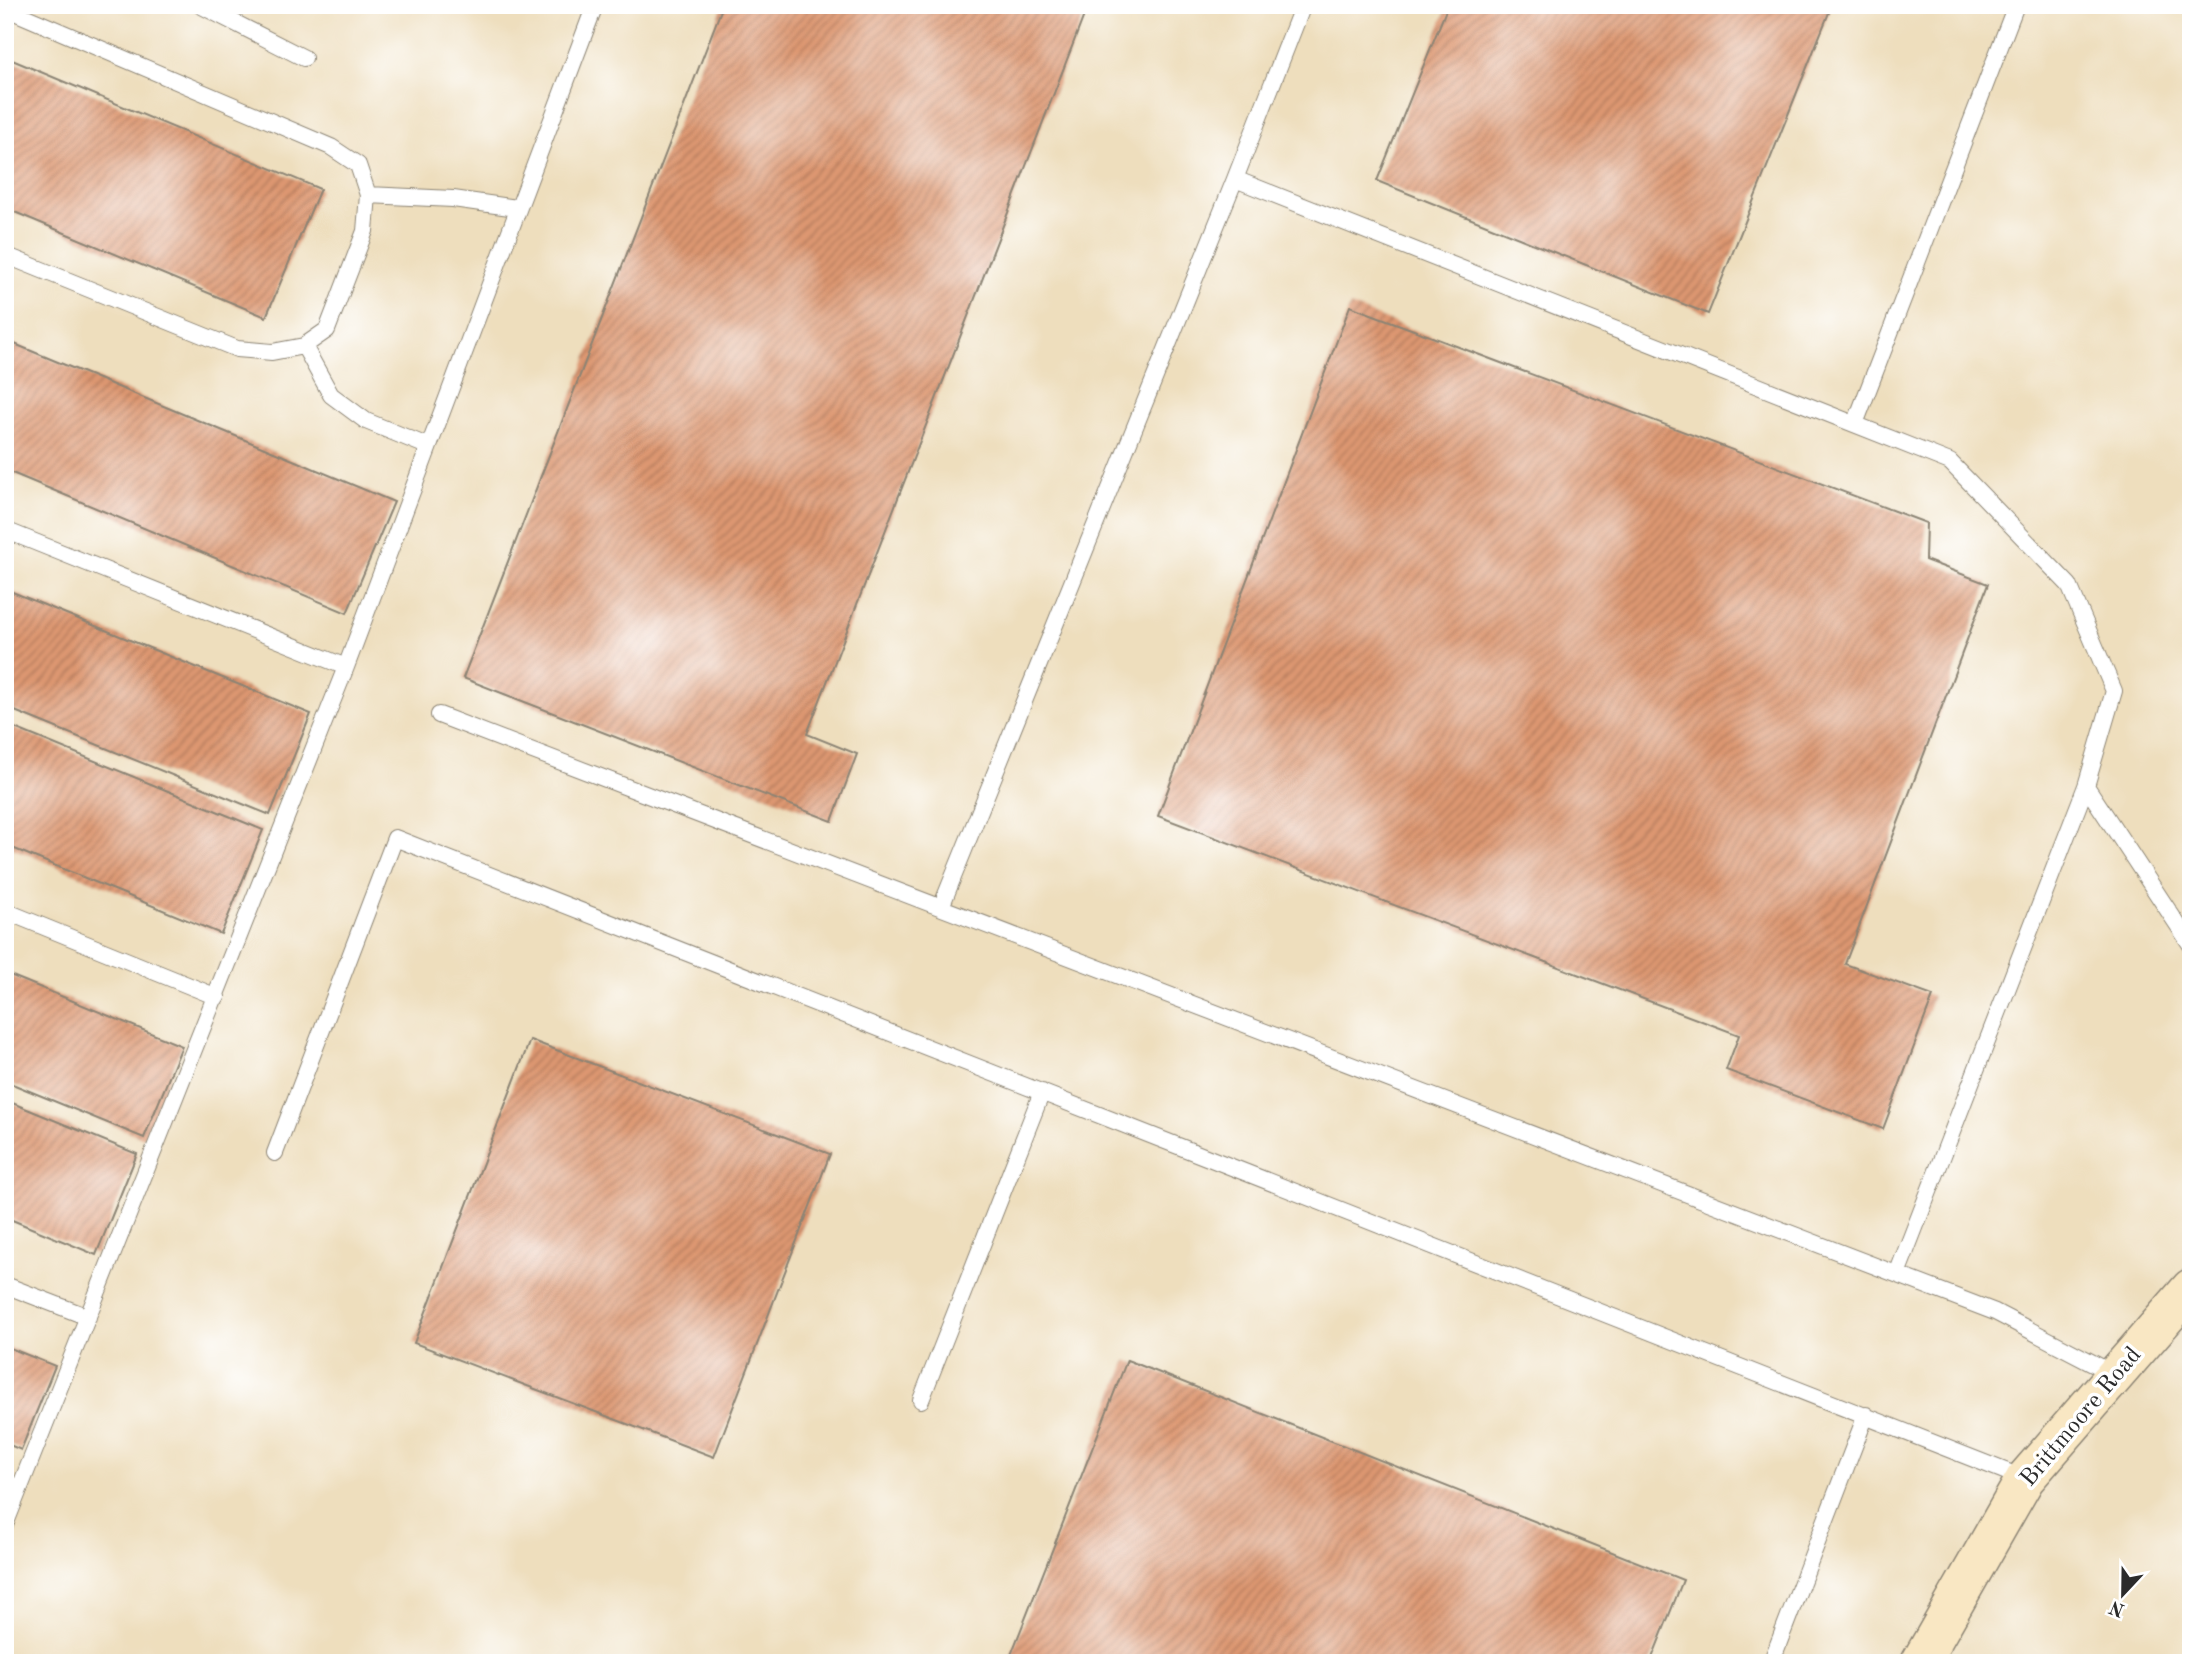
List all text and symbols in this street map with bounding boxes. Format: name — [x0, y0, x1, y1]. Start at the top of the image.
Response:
street label: Brittmoore Road — [2017, 1343, 2147, 1492]
north arrow — [2088, 1560, 2158, 1630]
text: N — [2107, 1596, 2128, 1619]

